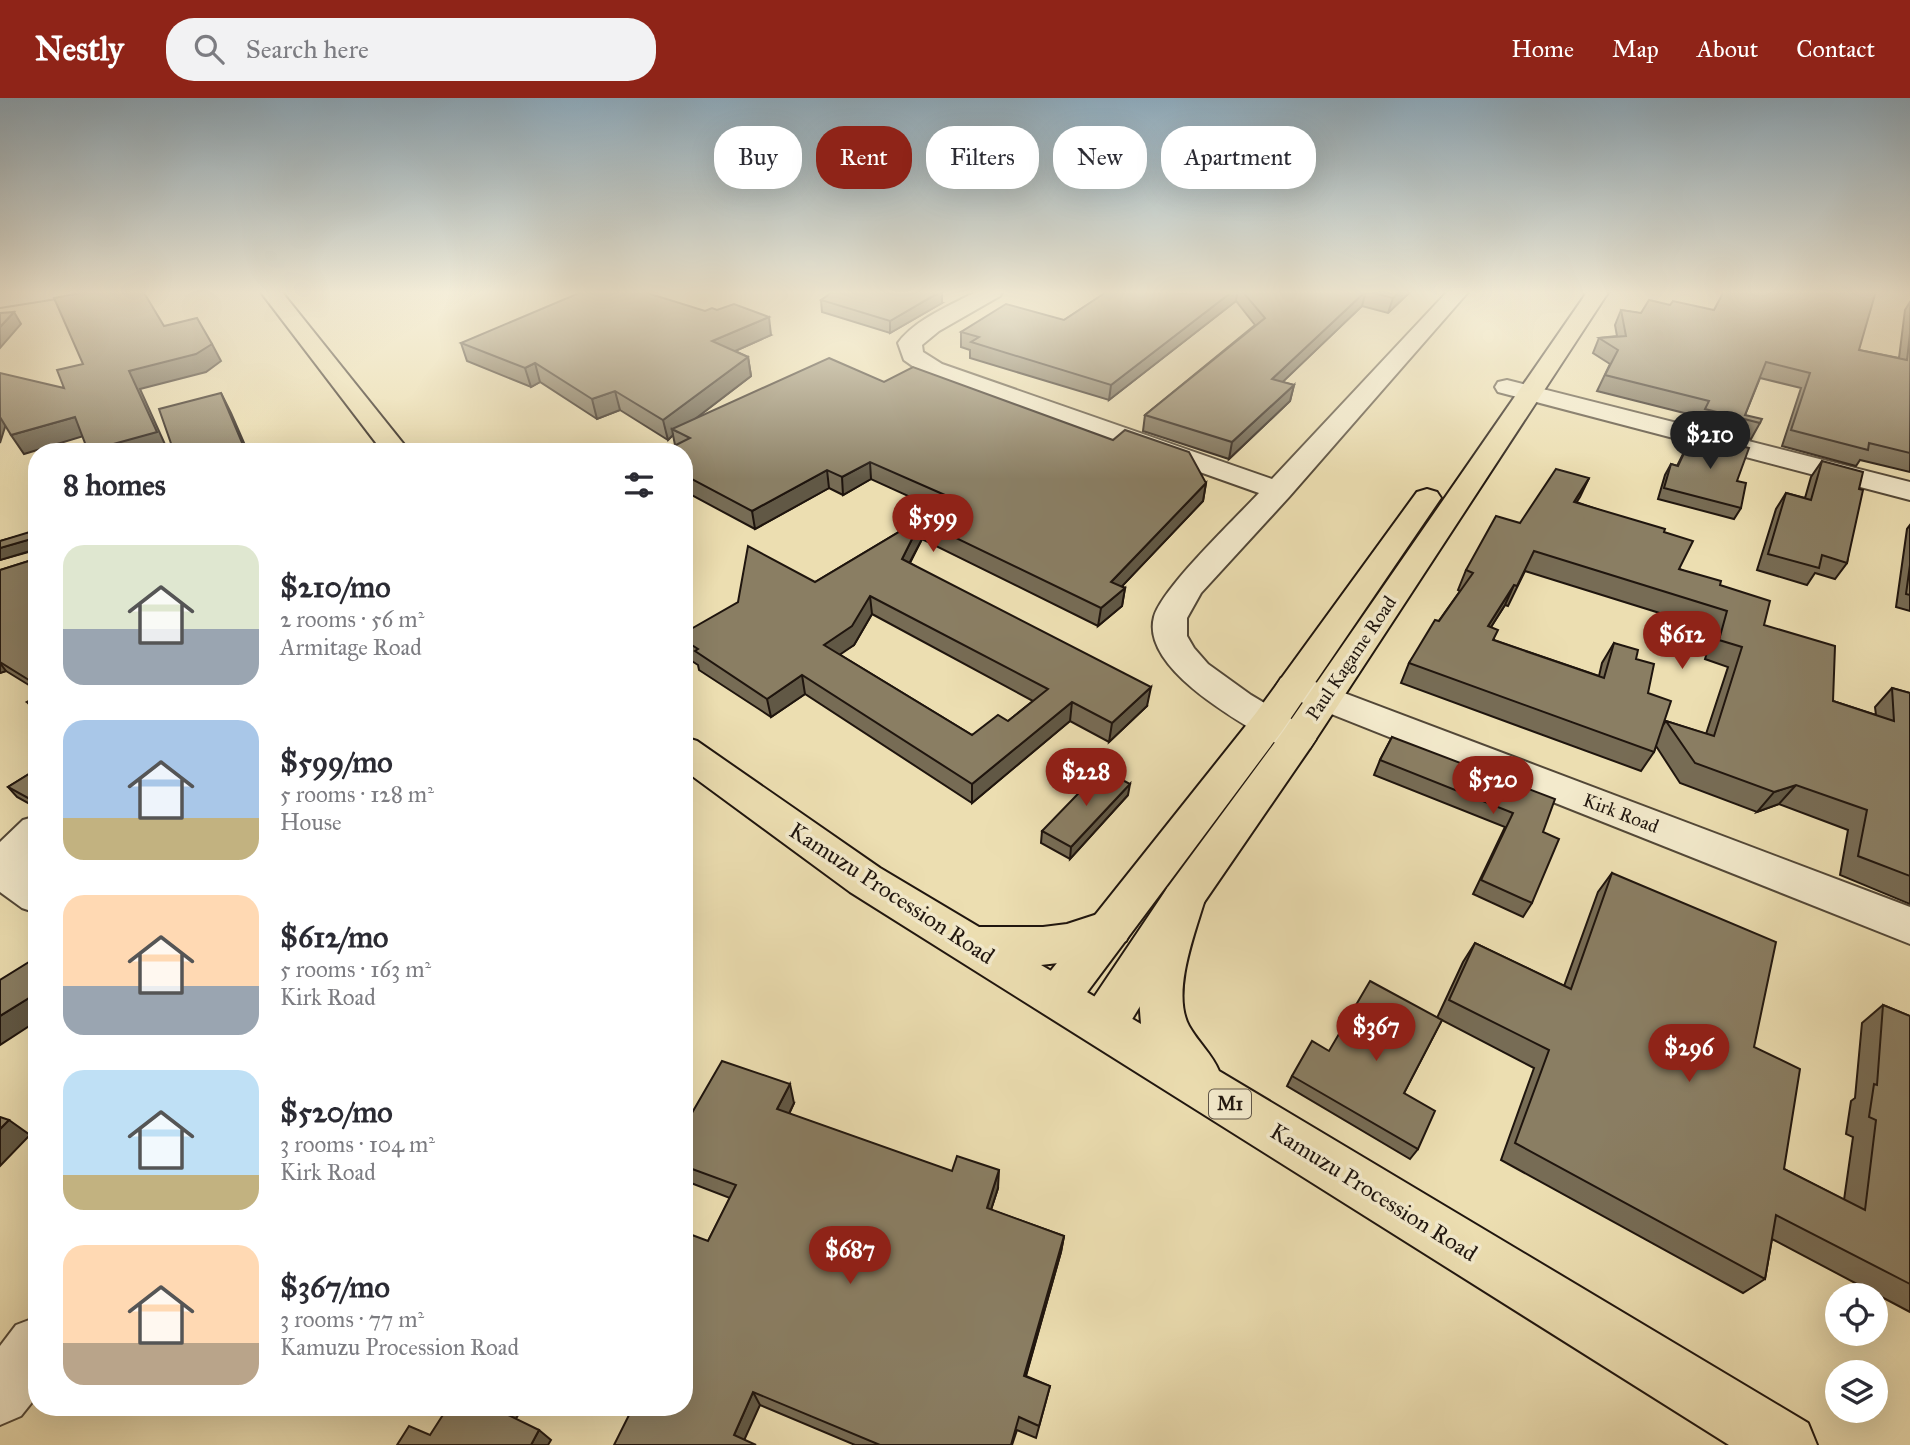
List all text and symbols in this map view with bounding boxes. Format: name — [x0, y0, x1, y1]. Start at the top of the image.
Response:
search box — [166, 18, 656, 81]
text: Nestly — [35, 29, 124, 69]
icon: search — [190, 30, 228, 68]
text: Search here — [246, 33, 369, 65]
text: Home — [1511, 34, 1574, 64]
text: Map — [1612, 34, 1659, 64]
text: About — [1697, 34, 1758, 64]
text: Contact — [1796, 34, 1875, 64]
chip: Buy — [714, 126, 802, 189]
chip: Rent — [816, 126, 912, 189]
chip: Filters — [926, 126, 1039, 189]
chip: New — [1053, 126, 1147, 189]
chip: Apartment — [1161, 126, 1316, 189]
pin: $210 — [1669, 412, 1751, 471]
text: $210 — [1686, 420, 1734, 448]
icon: filters — [620, 466, 658, 504]
text: 8 homes — [63, 467, 166, 503]
pin: $599 — [892, 494, 974, 554]
text: $599 — [908, 503, 958, 531]
text: $210/mo — [280, 569, 391, 605]
icon: home — [119, 573, 203, 657]
street label: Paul Kagame Road — [1301, 591, 1402, 725]
text: 2 rooms · 56 m² — [280, 605, 424, 633]
pin: $612 — [1641, 612, 1723, 671]
text: $612 — [1659, 620, 1705, 648]
text: Armitage Road — [280, 633, 422, 661]
text: $599/mo — [280, 744, 393, 780]
icon: home — [119, 748, 203, 832]
pin: $228 — [1045, 748, 1127, 808]
pin: $520 — [1452, 756, 1534, 816]
text: $228 — [1062, 757, 1110, 785]
text: $520 — [1468, 765, 1518, 793]
text: 5 rooms · 128 m² — [280, 780, 434, 808]
street label: Kirk Road — [1580, 788, 1662, 838]
text: House — [280, 808, 342, 836]
street label: Kamuzu Procession Road — [784, 816, 1000, 970]
text: $612/mo — [280, 919, 388, 955]
icon: home — [119, 923, 203, 1007]
text: 5 rooms · 163 m² — [280, 955, 431, 983]
text: Kirk Road — [280, 983, 376, 1011]
pin: $367 — [1335, 1004, 1417, 1063]
text: $367 — [1352, 1012, 1400, 1040]
pin: $296 — [1648, 1024, 1730, 1084]
text: $296 — [1664, 1033, 1714, 1061]
road number: M1 — [1209, 1090, 1251, 1119]
text: $520/mo — [280, 1094, 393, 1130]
icon: home — [119, 1098, 203, 1182]
street label: Kamuzu Procession Road — [1265, 1117, 1483, 1267]
text: 3 rooms · 104 m² — [280, 1130, 435, 1158]
text: Kirk Road — [280, 1158, 376, 1186]
pin: $687 — [809, 1226, 891, 1286]
text: $687 — [825, 1235, 875, 1263]
text: $367/mo — [280, 1269, 390, 1305]
icon: home — [119, 1273, 203, 1357]
map controls — [1825, 1283, 1888, 1423]
button: locate — [1825, 1283, 1888, 1346]
text: 3 rooms · 77 m² — [280, 1305, 424, 1333]
text: Kamuzu Procession Road — [280, 1333, 519, 1361]
button: layers — [1825, 1360, 1888, 1423]

